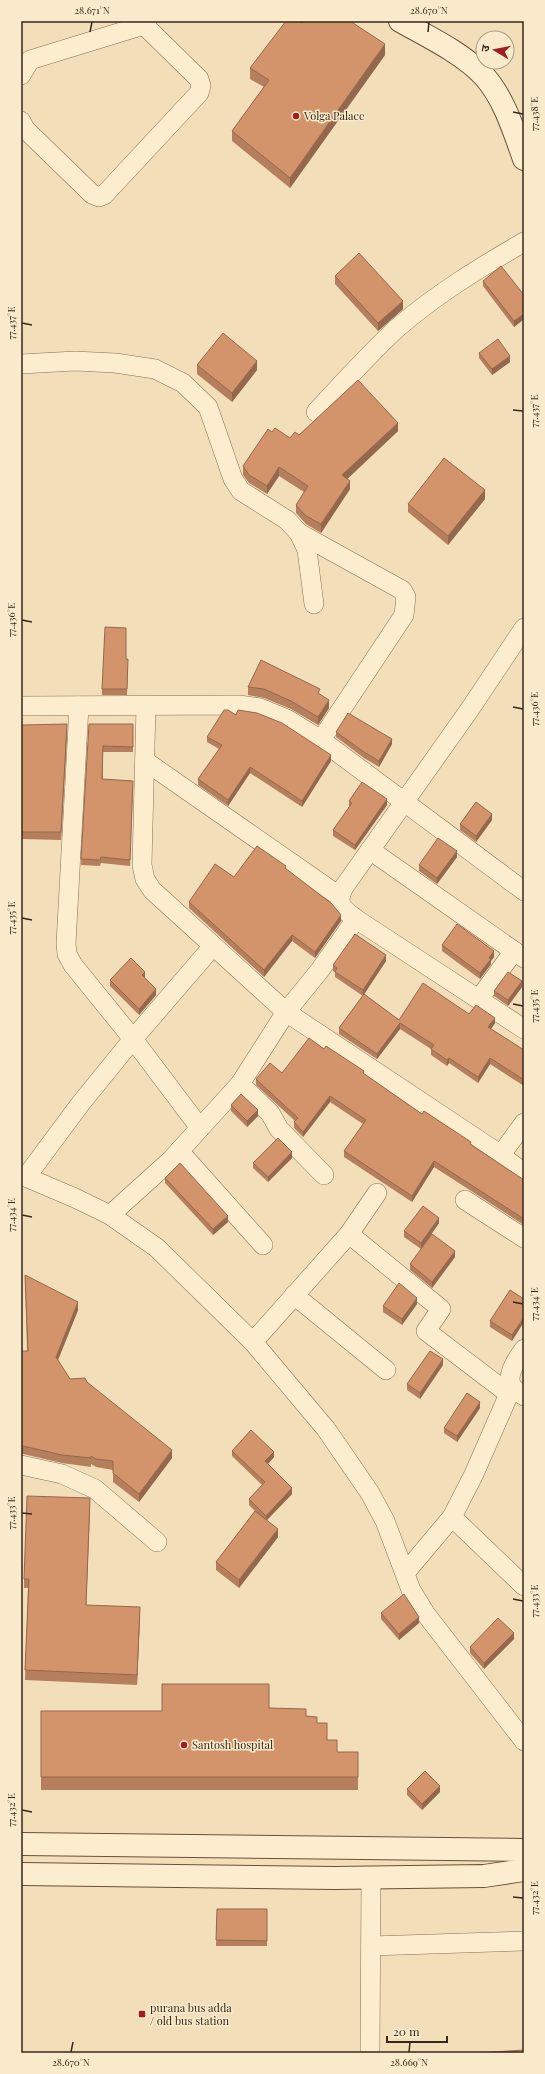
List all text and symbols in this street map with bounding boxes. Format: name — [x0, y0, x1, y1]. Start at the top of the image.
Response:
text: 28.671°N — [74, 3, 110, 17]
text: 28.670°N — [410, 3, 448, 17]
north arrow — [475, 30, 515, 70]
text: उ — [477, 43, 493, 53]
text: 77.438°E — [527, 97, 541, 131]
place label: Volga Palace — [303, 108, 365, 123]
marker: Volga Palace — [291, 111, 301, 121]
text: 77.437°E — [4, 306, 18, 340]
text: 77.437°E — [527, 394, 541, 428]
text: 77.436°E — [4, 603, 18, 637]
text: 77.436°E — [527, 692, 541, 726]
text: 77.435°E — [4, 901, 18, 935]
text: 77.435°E — [527, 989, 541, 1023]
text: 77.434°E — [4, 1198, 18, 1232]
text: 77.434°E — [527, 1287, 541, 1321]
text: 77.433°E — [4, 1496, 18, 1530]
text: 77.433°E — [527, 1584, 541, 1618]
place label: Santosh hospital — [192, 1737, 273, 1752]
marker: Santosh hospital — [179, 1740, 189, 1750]
text: 77.432°E — [4, 1793, 18, 1827]
text: 77.432°E — [527, 1881, 541, 1915]
place label: purana bus adda / old bus station — [150, 2000, 232, 2028]
marker: purana bus adda / old bus station — [137, 2009, 147, 2019]
scale bar — [387, 2018, 447, 2044]
text: 20 m — [393, 2023, 420, 2039]
text: 28.670°N — [52, 2055, 90, 2069]
text: 28.669°N — [390, 2055, 428, 2069]

